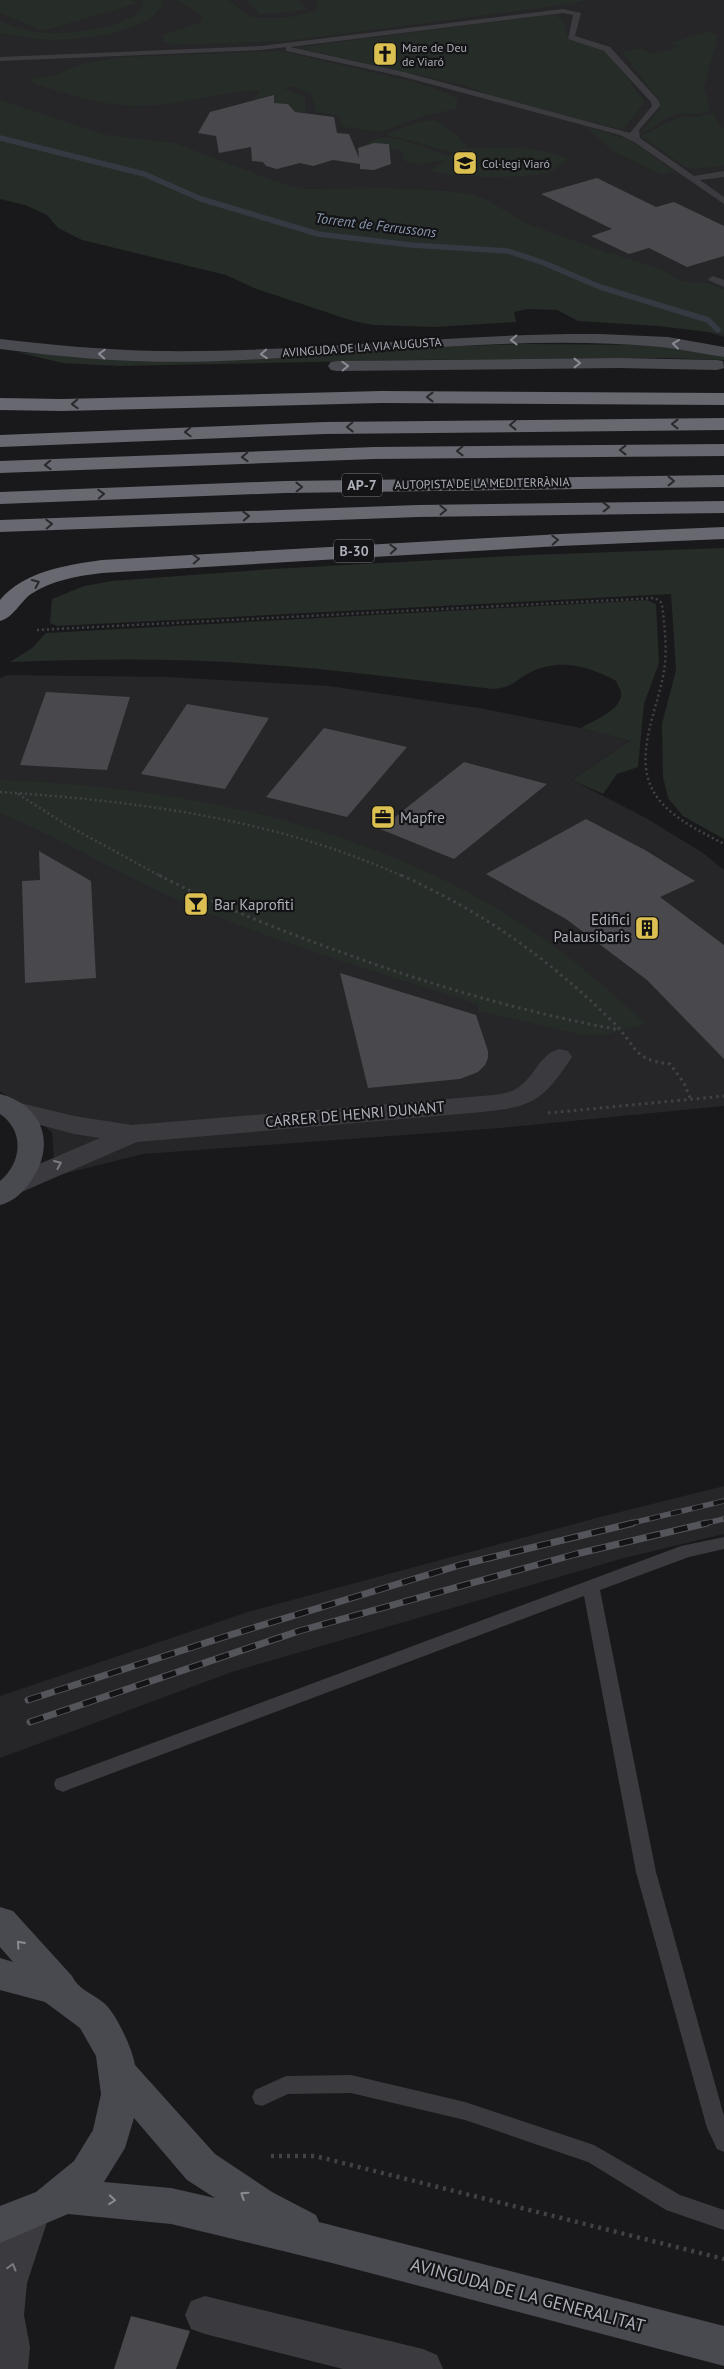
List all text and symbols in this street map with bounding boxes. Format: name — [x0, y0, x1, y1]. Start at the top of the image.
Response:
place label: Mare de Deu de Viaró — [402, 40, 467, 69]
church icon: Mare de Deu de Viaró — [372, 41, 398, 67]
school or university icon: Col·legi Viaró — [452, 150, 478, 176]
place label: Col·legi Viaró — [482, 156, 550, 171]
water label: Torrent de Ferrussons — [314, 209, 438, 241]
street label: AVINGUDA DE LA VIA AUGUSTA — [282, 334, 442, 360]
one-way arrow — [509, 335, 517, 345]
one-way arrow — [672, 339, 680, 350]
one-way arrow — [260, 348, 268, 359]
one-way arrow — [97, 349, 105, 360]
one-way arrow — [574, 358, 581, 368]
one-way arrow — [341, 360, 349, 371]
one-way arrow — [426, 392, 434, 402]
one-way arrow — [71, 399, 79, 410]
one-way arrow — [509, 419, 517, 430]
one-way arrow — [671, 419, 679, 429]
one-way arrow — [346, 422, 354, 433]
one-way arrow — [184, 427, 192, 438]
one-way arrow — [619, 445, 626, 455]
one-way arrow — [456, 446, 464, 456]
one-way arrow — [241, 452, 249, 462]
one-way arrow — [44, 459, 52, 470]
road number: AP-7 — [342, 474, 382, 496]
street label: AUTOPISTA DE LA MEDITERRÀNIA — [395, 474, 569, 492]
one-way arrow — [668, 476, 675, 486]
one-way arrow — [295, 481, 303, 492]
one-way arrow — [97, 488, 105, 499]
one-way arrow — [602, 502, 610, 512]
one-way arrow — [440, 505, 448, 515]
one-way arrow — [242, 511, 250, 521]
one-way arrow — [45, 519, 53, 530]
one-way arrow — [552, 535, 560, 545]
road number: B-30 — [334, 540, 374, 562]
one-way arrow — [390, 544, 397, 554]
one-way arrow — [192, 554, 200, 565]
one-way arrow — [31, 579, 40, 590]
office icon: Mapfre — [370, 804, 396, 830]
place label: Mapfre — [400, 808, 445, 827]
bar icon: Bar Kaprofiti — [183, 891, 209, 917]
place label: Bar Kaprofiti — [214, 895, 294, 914]
place label: Edifici Palausibaris — [553, 910, 630, 946]
building icon: Edifici Palausibaris — [634, 915, 660, 941]
street label: CARRER DE HENRI DUNANT — [265, 1097, 446, 1131]
one-way arrow — [53, 1160, 62, 1171]
one-way arrow — [17, 1940, 26, 1949]
one-way arrow — [240, 2192, 249, 2201]
one-way arrow — [108, 2194, 116, 2205]
street label: AVINGUDA DE LA GENERALITAT — [408, 2253, 648, 2337]
one-way arrow — [6, 2263, 16, 2271]

